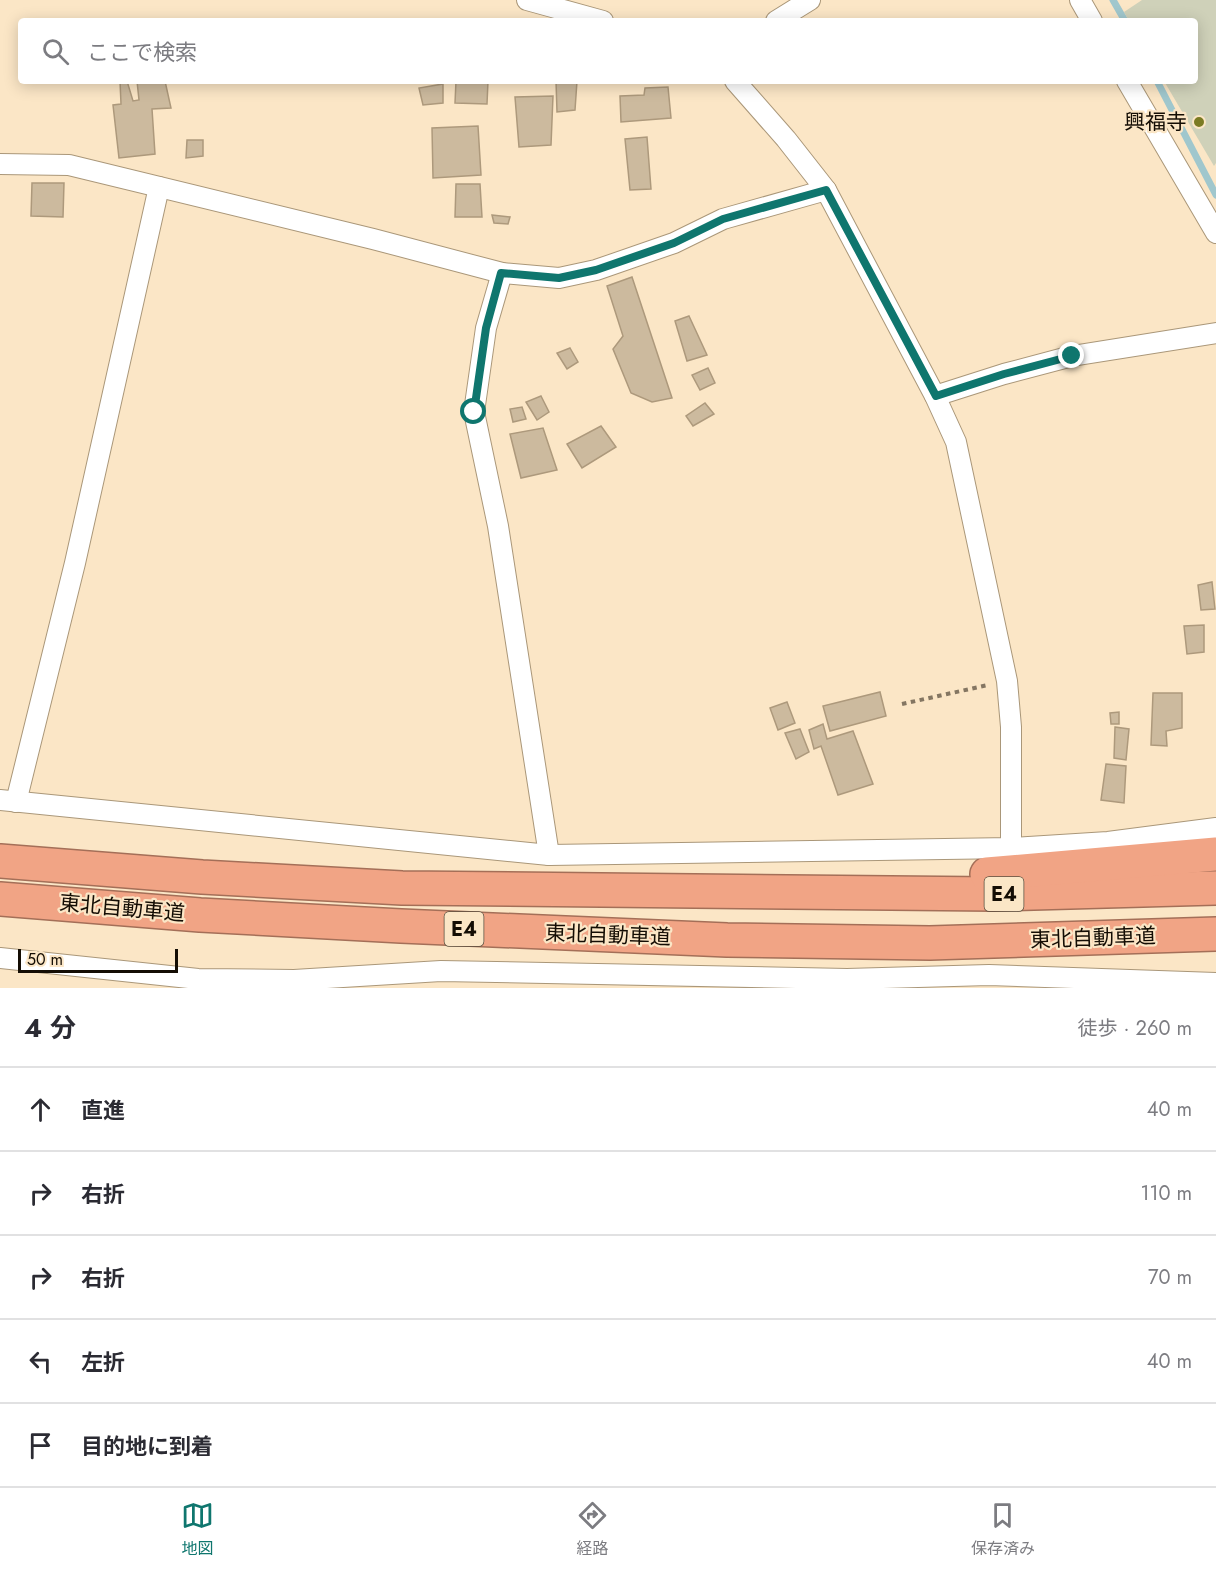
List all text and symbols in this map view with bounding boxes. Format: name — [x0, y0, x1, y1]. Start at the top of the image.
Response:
search box — [18, 18, 1198, 84]
icon: search — [39, 35, 72, 68]
text: ここで検索 — [87, 36, 197, 68]
place label: 興福寺 — [1124, 107, 1187, 137]
marker: 興福寺 — [1192, 115, 1206, 129]
route end — [1058, 342, 1084, 368]
route start — [460, 398, 486, 424]
road number: E4 — [984, 877, 1024, 911]
street label: 東北自動車道 — [58, 888, 186, 928]
road number: E4 — [444, 912, 484, 946]
street label: 東北自動車道 — [545, 918, 671, 952]
street label: 東北自動車道 — [1030, 921, 1156, 955]
scale bar — [18, 946, 178, 974]
text: 50 m — [27, 948, 63, 971]
text: 4 分 — [24, 1009, 76, 1047]
text: 徒歩 · 260 m — [1078, 1014, 1192, 1043]
icon: ahead — [24, 1093, 57, 1126]
text: 直進 — [81, 1094, 125, 1126]
text: 40 m — [1147, 1095, 1192, 1124]
icon: right — [24, 1177, 57, 1210]
text: 右折 — [81, 1178, 125, 1210]
text: 110 m — [1140, 1179, 1192, 1208]
icon: right — [24, 1261, 57, 1294]
text: 右折 — [81, 1262, 125, 1294]
text: 70 m — [1148, 1263, 1192, 1292]
icon: left — [24, 1345, 57, 1378]
text: 左折 — [81, 1346, 125, 1378]
text: 40 m — [1147, 1347, 1192, 1376]
icon: arrive — [24, 1429, 57, 1462]
text: 目的地に到着 — [81, 1430, 213, 1462]
tab: 地図 — [181, 1499, 214, 1560]
tab: 経路 — [576, 1499, 609, 1560]
tab: 保存済み — [971, 1499, 1035, 1560]

